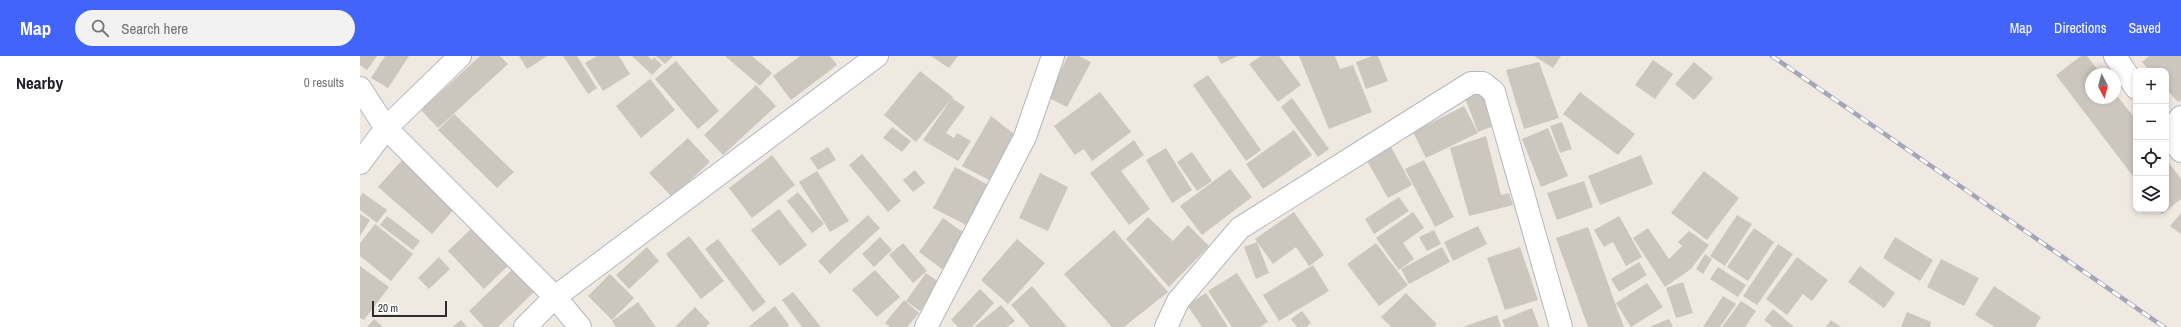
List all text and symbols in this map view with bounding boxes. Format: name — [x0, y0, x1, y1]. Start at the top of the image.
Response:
search box — [75, 10, 355, 46]
text: Map — [20, 15, 51, 41]
icon: search — [89, 17, 111, 39]
text: Search here — [121, 18, 188, 39]
text: Map — [2010, 19, 2032, 37]
text: Directions — [2054, 19, 2106, 37]
text: Saved — [2128, 19, 2161, 37]
north arrow — [2085, 68, 2121, 104]
map controls — [2133, 68, 2169, 212]
button: + — [2133, 68, 2169, 104]
text: Nearby — [16, 71, 63, 94]
text: 0 results — [304, 74, 344, 91]
button: − — [2133, 104, 2169, 140]
button: locate — [2133, 140, 2169, 176]
button: layers — [2133, 176, 2169, 212]
scale bar — [372, 299, 447, 318]
text: 20 m — [378, 301, 398, 315]

